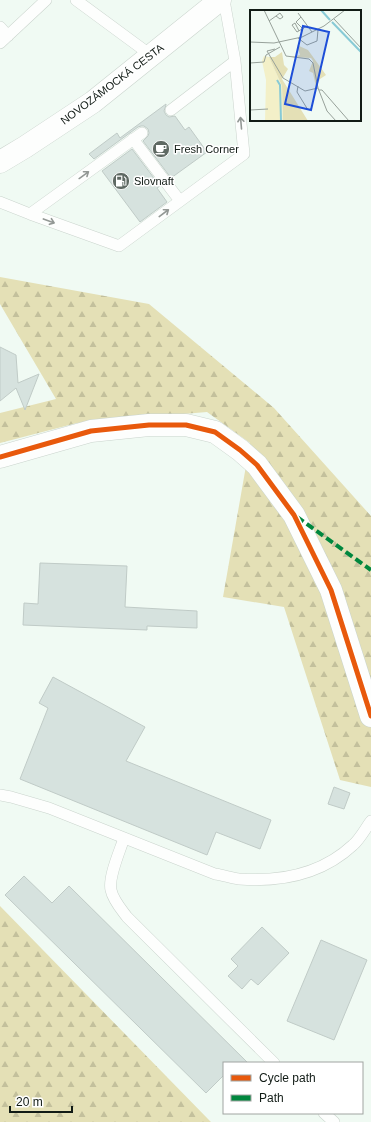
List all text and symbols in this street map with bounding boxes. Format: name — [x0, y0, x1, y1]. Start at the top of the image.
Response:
inset map — [250, 10, 361, 121]
street label: NOVOZÁMOCKÁ CESTA — [58, 41, 166, 127]
one-way arrow — [237, 117, 245, 130]
cafe icon: Fresh Corner — [151, 139, 171, 159]
place label: Fresh Corner — [174, 143, 239, 155]
one-way arrow — [78, 171, 89, 179]
fuel station icon: Slovnaft — [111, 171, 131, 191]
place label: Slovnaft — [134, 175, 174, 187]
one-way arrow — [158, 209, 169, 217]
one-way arrow — [43, 218, 55, 226]
legend — [223, 1062, 363, 1114]
text: Cycle path — [259, 1071, 316, 1085]
scale bar — [10, 1088, 72, 1114]
text: Path — [259, 1091, 284, 1105]
text: 20 m — [16, 1095, 43, 1109]

